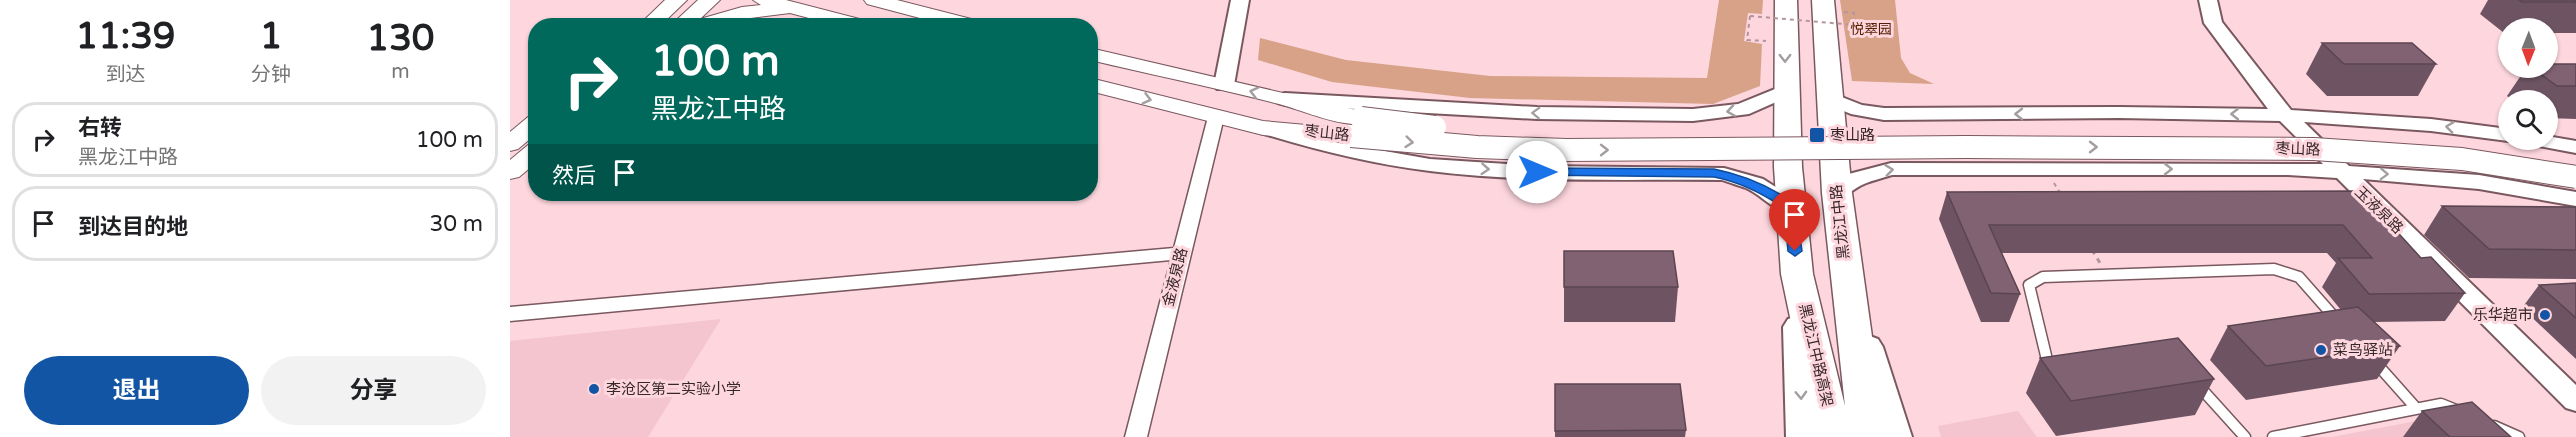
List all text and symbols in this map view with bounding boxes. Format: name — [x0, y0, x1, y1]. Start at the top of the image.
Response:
text: 11:39 — [76, 15, 175, 58]
text: 1 — [260, 15, 282, 58]
text: 130 — [367, 17, 434, 60]
north arrow — [2498, 18, 2558, 78]
map controls — [2498, 18, 2558, 150]
park label: 悦翠园 — [1850, 21, 1892, 38]
text: 100 m — [651, 36, 780, 87]
icon: right — [552, 42, 630, 120]
one-way arrow — [1779, 54, 1791, 63]
text: m — [391, 60, 410, 84]
text: 到达 — [105, 63, 145, 87]
text: 分钟 — [251, 63, 291, 87]
one-way arrow — [1250, 86, 1260, 99]
button: search — [2498, 90, 2558, 150]
one-way arrow — [1142, 92, 1152, 105]
text: 黑龙江中路 — [651, 93, 786, 126]
one-way arrow — [1726, 105, 1736, 117]
one-way arrow — [1532, 107, 1541, 120]
one-way arrow — [2014, 108, 2023, 120]
one-way arrow — [2230, 108, 2239, 120]
text: 右转 — [78, 115, 122, 141]
street label: 枣山路 — [1304, 122, 1350, 144]
one-way arrow — [2445, 122, 2455, 134]
icon: right — [27, 123, 60, 156]
marker: 枣山路 — [1808, 126, 1826, 144]
place label: 枣山路 — [1830, 126, 1875, 144]
text: 100 m — [416, 127, 483, 153]
one-way arrow — [1404, 135, 1413, 148]
street label: 枣山路 — [2275, 139, 2321, 159]
position arrow — [1505, 140, 1569, 204]
one-way arrow — [2088, 141, 2097, 153]
one-way arrow — [1599, 143, 1608, 156]
text: 黑龙江中路 — [78, 146, 178, 170]
icon: arrive — [608, 156, 641, 189]
one-way arrow — [1481, 162, 1490, 175]
text: 然后 — [552, 163, 596, 189]
one-way arrow — [2164, 163, 2173, 175]
one-way arrow — [1885, 164, 1894, 177]
one-way arrow — [2379, 168, 2388, 180]
street label: 玉液泉路 — [2351, 183, 2407, 237]
street label: 黑龙江中路 — [1827, 184, 1853, 260]
pin — [1769, 189, 1820, 251]
icon: arrive — [1778, 198, 1811, 231]
icon: arrive — [27, 207, 60, 240]
text: 30 m — [429, 211, 483, 237]
text: 到达目的地 — [78, 214, 188, 240]
street label: 金液泉路 — [1159, 246, 1191, 308]
street label: 黑龙江中路高架 — [1795, 302, 1837, 408]
place label: 乐华超市 — [2473, 306, 2533, 324]
marker: 乐华超市 — [2538, 308, 2552, 322]
place label: 菜鸟驿站 — [2333, 341, 2393, 359]
marker: 菜鸟驿站 — [2314, 343, 2328, 357]
button: 退出 — [24, 356, 249, 425]
button: 分享 — [261, 356, 486, 425]
place label: 李沧区第二实验小学 — [606, 380, 741, 398]
marker: 李沧区第二实验小学 — [587, 382, 601, 396]
one-way arrow — [1795, 391, 1808, 400]

